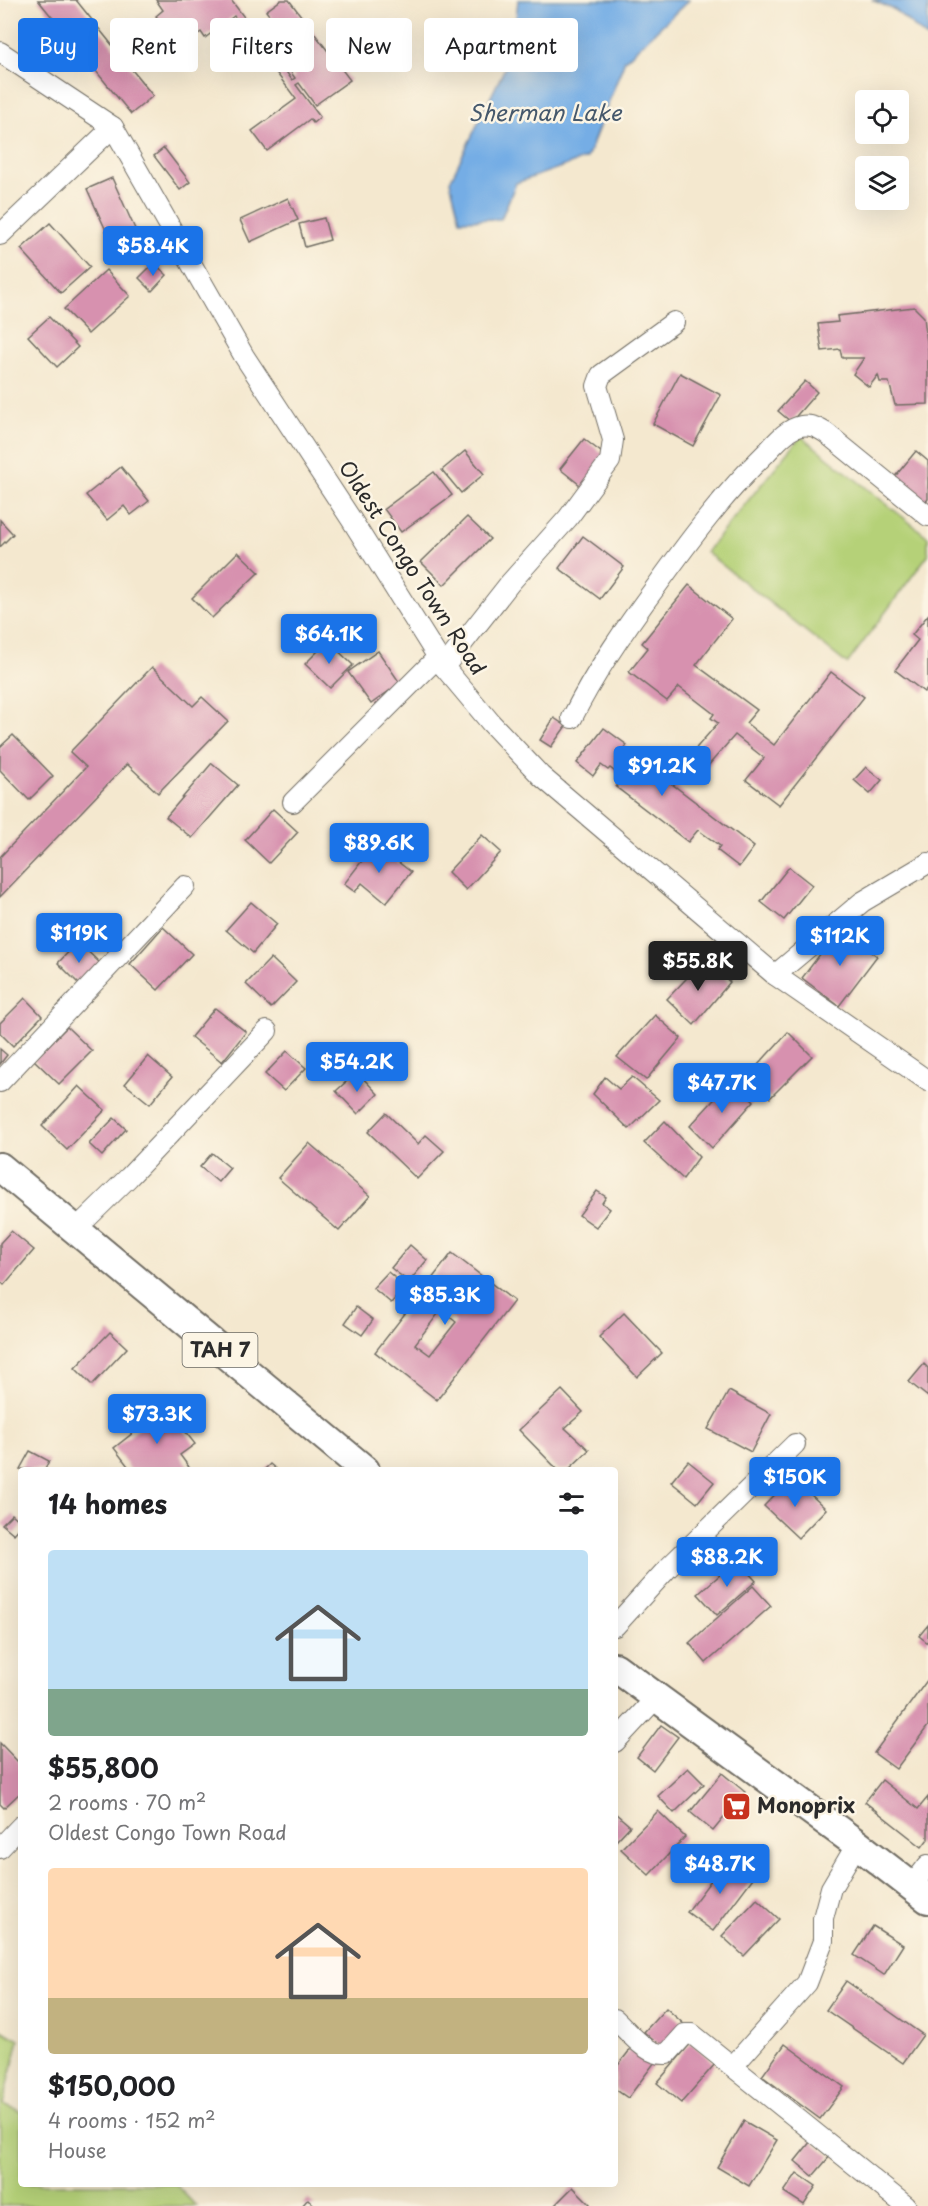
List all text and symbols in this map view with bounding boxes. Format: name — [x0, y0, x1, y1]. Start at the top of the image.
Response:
chip: Buy — [18, 18, 98, 72]
chip: Rent — [110, 18, 198, 72]
chip: Filters — [210, 18, 314, 72]
chip: New — [326, 18, 412, 72]
chip: Apartment — [424, 18, 578, 72]
map controls — [855, 90, 909, 210]
button: locate — [855, 90, 909, 144]
water label: Sherman Lake — [469, 95, 623, 128]
button: layers — [855, 156, 909, 210]
pin: $58.4K — [104, 226, 202, 277]
text: $58.4K — [117, 230, 189, 260]
street label: Oldest Congo Town Road — [332, 453, 495, 681]
pin: $64.1K — [280, 614, 378, 665]
text: $64.1K — [295, 618, 363, 648]
pin: $91.2K — [613, 746, 711, 797]
text: $91.2K — [628, 750, 696, 780]
pin: $89.6K — [330, 823, 428, 874]
text: $89.6K — [344, 827, 414, 857]
pin: $119K — [37, 913, 121, 964]
pin: $112K — [798, 916, 882, 967]
text: $119K — [50, 917, 108, 947]
text: $112K — [810, 920, 870, 950]
pin: $55.8K — [649, 941, 747, 992]
text: $55.8K — [662, 945, 734, 975]
pin: $54.2K — [308, 1042, 406, 1093]
text: $54.2K — [320, 1046, 394, 1076]
pin: $47.7K — [673, 1063, 771, 1114]
text: $47.7K — [687, 1067, 757, 1097]
pin: $85.3K — [396, 1275, 494, 1326]
text: $85.3K — [409, 1279, 481, 1309]
road number: TAH 7 — [182, 1333, 258, 1367]
pin: $73.3K — [108, 1394, 206, 1445]
text: $73.3K — [122, 1398, 192, 1428]
pin: $150K — [753, 1457, 837, 1508]
text: $150K — [763, 1461, 827, 1491]
text: 14 homes — [48, 1484, 167, 1523]
icon: filters — [555, 1487, 588, 1520]
pin: $88.2K — [678, 1537, 776, 1588]
text: $88.2K — [691, 1541, 763, 1571]
icon: home — [264, 1589, 372, 1697]
text: $55,800 — [48, 1748, 159, 1787]
text: 2 rooms · 70 m² — [48, 1787, 206, 1817]
place label: Monoprix — [757, 1788, 855, 1820]
supermarket icon: Monoprix — [720, 1790, 752, 1822]
text: Oldest Congo Town Road — [48, 1817, 287, 1847]
pin: $48.7K — [671, 1844, 769, 1895]
text: $48.7K — [684, 1848, 756, 1878]
icon: home — [264, 1907, 372, 2015]
text: $150,000 — [48, 2066, 176, 2105]
text: 4 rooms · 152 m² — [48, 2105, 216, 2135]
text: House — [48, 2135, 107, 2165]

